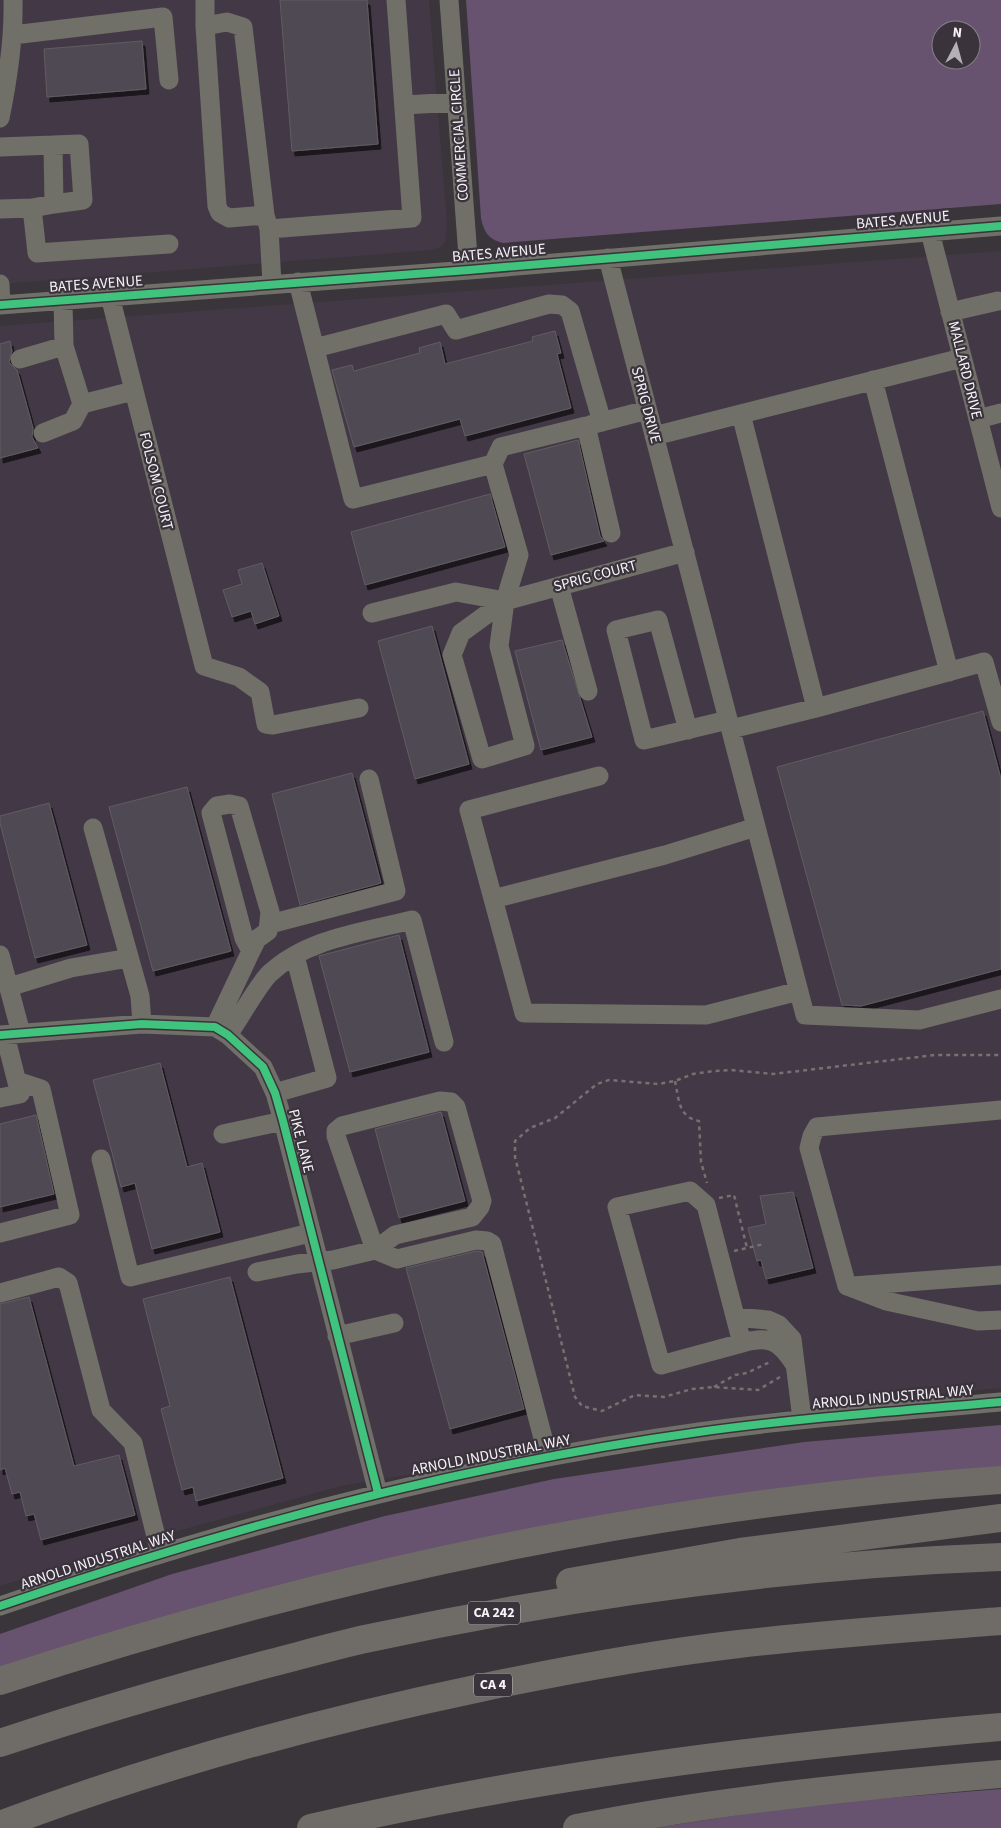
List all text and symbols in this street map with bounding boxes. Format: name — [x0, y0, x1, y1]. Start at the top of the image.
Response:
north arrow — [931, 20, 981, 70]
text: N — [952, 23, 963, 43]
street label: COMMERCIAL CIRCLE — [444, 68, 474, 202]
street label: BATES AVENUE — [855, 205, 951, 235]
street label: BATES AVENUE — [451, 238, 547, 268]
street label: BATES AVENUE — [48, 270, 144, 298]
street label: MALLARD DRIVE — [943, 319, 987, 421]
street label: SPRIG DRIVE — [626, 364, 666, 446]
street label: FOLSOM COURT — [134, 430, 178, 532]
street label: SPRIG COURT — [551, 555, 639, 597]
street label: PIKE LANE — [283, 1107, 319, 1175]
street label: ARNOLD INDUSTRIAL WAY — [811, 1379, 975, 1415]
street label: ARNOLD INDUSTRIAL WAY — [410, 1429, 573, 1481]
street label: ARNOLD INDUSTRIAL WAY — [18, 1525, 179, 1595]
road number: CA 242 — [468, 1602, 520, 1625]
road number: CA 4 — [474, 1674, 512, 1696]

